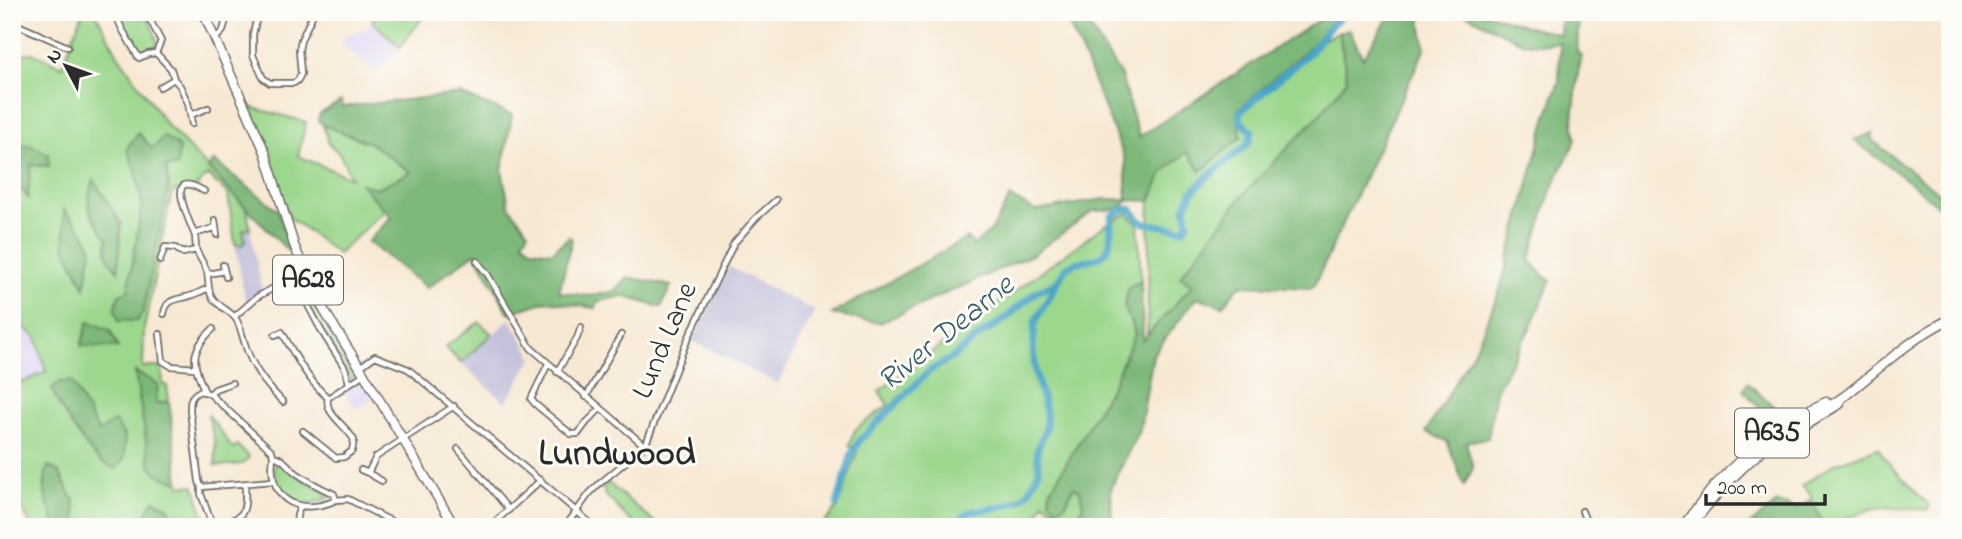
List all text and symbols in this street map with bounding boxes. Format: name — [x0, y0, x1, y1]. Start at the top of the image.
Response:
north arrow — [32, 32, 102, 102]
text: N — [41, 43, 70, 70]
road number: A628 — [273, 256, 343, 304]
water label: River Dearne — [868, 263, 1027, 404]
street label: Lund Lane — [622, 275, 710, 406]
road number: A635 — [1735, 408, 1809, 458]
district label: Lundwood — [539, 428, 696, 482]
scale bar — [1706, 462, 1826, 506]
text: 200 m — [1717, 474, 1767, 504]

